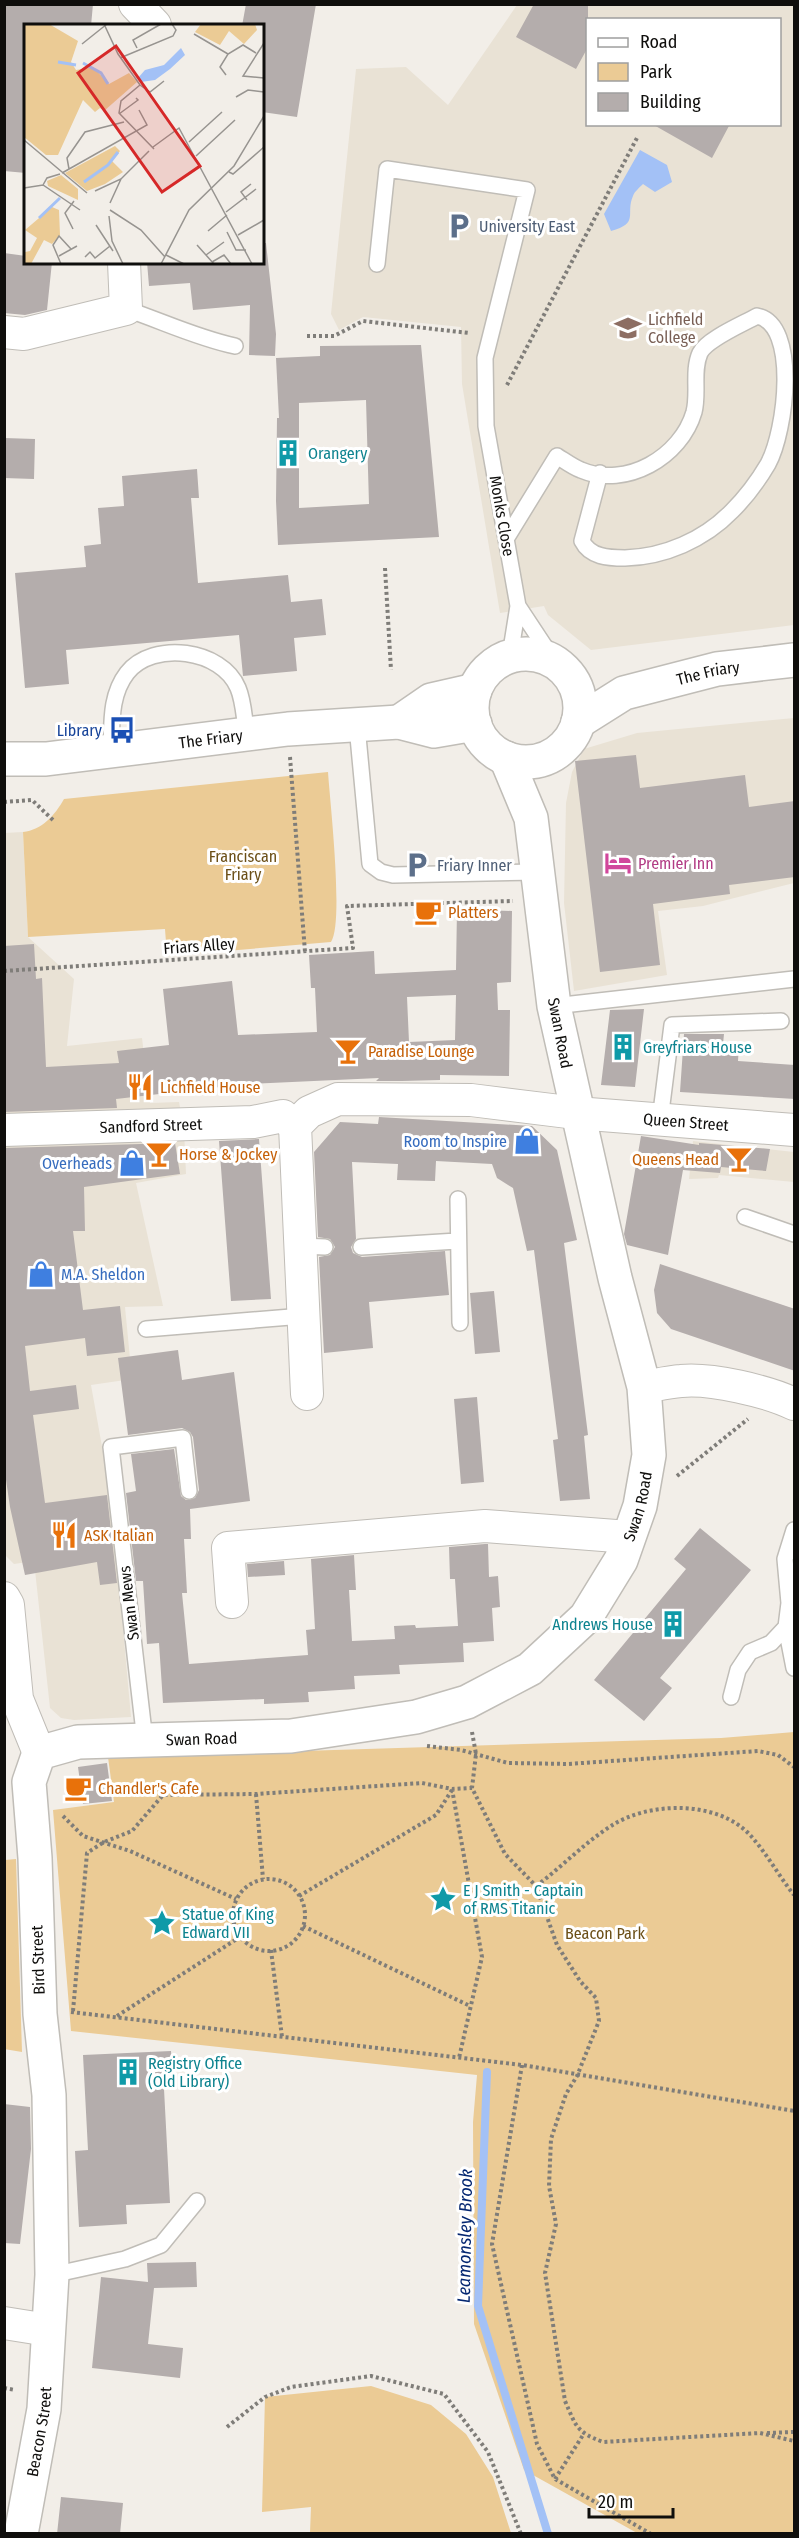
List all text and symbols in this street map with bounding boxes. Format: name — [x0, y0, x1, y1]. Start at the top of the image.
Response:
legend — [586, 18, 781, 126]
inset map — [24, 24, 264, 264]
text: Road — [640, 31, 677, 53]
text: Park — [640, 61, 673, 83]
text: Building — [640, 91, 701, 113]
parking icon: University East — [444, 211, 474, 241]
place label: University East — [479, 217, 576, 236]
place label: Lichfield College — [648, 310, 703, 347]
school or university icon: Lichfield College — [613, 313, 643, 343]
building icon: Orangery — [273, 438, 303, 468]
place label: Orangery — [308, 444, 368, 463]
street label: Monks Close — [486, 474, 518, 558]
street label: The Friary — [674, 657, 741, 689]
bus stop icon: Library — [107, 715, 137, 745]
place label: Library — [57, 721, 103, 740]
street label: The Friary — [178, 725, 245, 752]
park label: Franciscan Friary — [209, 847, 277, 884]
hotel icon: Premier Inn — [603, 848, 633, 878]
parking icon: Friary Inner — [402, 850, 432, 880]
place label: Premier Inn — [638, 854, 714, 873]
place label: Friary Inner — [437, 856, 512, 875]
cafe icon: Platters — [413, 897, 443, 927]
place label: Platters — [448, 903, 499, 922]
street label: Friars Alley — [163, 934, 236, 958]
street label: Swan Road — [544, 996, 576, 1070]
building icon: Greyfriars House — [608, 1032, 638, 1062]
bar icon: Paradise Lounge — [333, 1036, 363, 1066]
place label: Greyfriars House — [643, 1038, 752, 1057]
place label: Paradise Lounge — [368, 1042, 475, 1061]
restaurant icon: Lichfield House — [125, 1072, 155, 1102]
place label: Lichfield House — [160, 1078, 260, 1097]
street label: Queen Street — [642, 1109, 730, 1134]
street label: Sandford Street — [99, 1114, 203, 1136]
shop icon: Room to Inspire — [512, 1126, 542, 1156]
place label: Room to Inspire — [403, 1132, 507, 1151]
bar icon: Horse & Jockey — [144, 1139, 174, 1169]
bar icon: Queens Head — [724, 1144, 754, 1174]
place label: Horse & Jockey — [179, 1145, 278, 1164]
shop icon: Overheads — [117, 1148, 147, 1178]
place label: Queens Head — [632, 1150, 719, 1169]
place label: Overheads — [42, 1154, 112, 1173]
shop icon: M.A. Sheldon — [26, 1259, 56, 1289]
place label: M.A. Sheldon — [61, 1265, 145, 1284]
street label: Swan Road — [619, 1470, 655, 1544]
restaurant icon: ASK Italian — [49, 1520, 79, 1550]
place label: ASK Italian — [84, 1526, 154, 1545]
street label: Swan Mews — [115, 1565, 143, 1641]
building icon: Andrews House — [658, 1609, 688, 1639]
place label: Andrews House — [552, 1615, 653, 1634]
street label: Swan Road — [166, 1728, 238, 1749]
cafe icon: Chandler's Cafe — [63, 1773, 93, 1803]
place label: Chandler's Cafe — [98, 1779, 199, 1798]
place label: E J Smith - Captain of RMS Titanic — [463, 1881, 584, 1918]
place icon: E J Smith - Captain of RMS Titanic — [428, 1884, 458, 1914]
place label: Statue of King Edward VII — [182, 1905, 274, 1942]
place icon: Statue of King Edward VII — [147, 1908, 177, 1938]
street label: Bird Street — [27, 1924, 49, 1995]
park label: Beacon Park — [565, 1924, 646, 1943]
place label: Registry Office (Old Library) — [148, 2054, 242, 2091]
building icon: Registry Office (Old Library) — [113, 2057, 143, 2087]
water label: Leamonsley Brook — [453, 2169, 477, 2303]
street label: Beacon Street — [22, 2385, 55, 2478]
scale bar — [589, 2481, 673, 2519]
text: 20 m — [598, 2491, 633, 2513]

